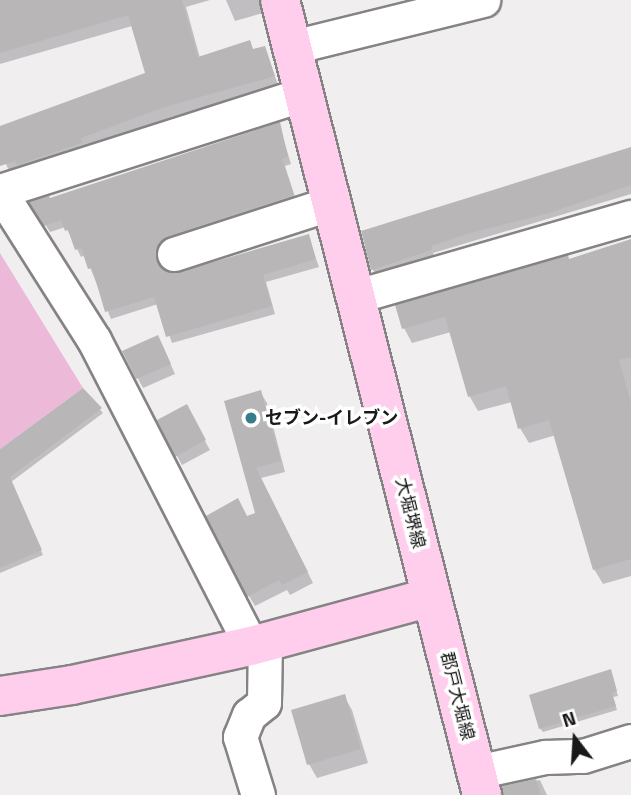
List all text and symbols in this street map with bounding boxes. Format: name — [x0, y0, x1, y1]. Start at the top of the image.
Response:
place label: セブン-イレブン — [265, 407, 398, 429]
marker: セブン-イレブン — [243, 410, 259, 426]
street label: 大堀堺線 — [391, 475, 429, 551]
street label: 郡戸大堀線 — [436, 650, 478, 742]
text: N — [558, 703, 579, 734]
north arrow — [540, 704, 610, 774]

